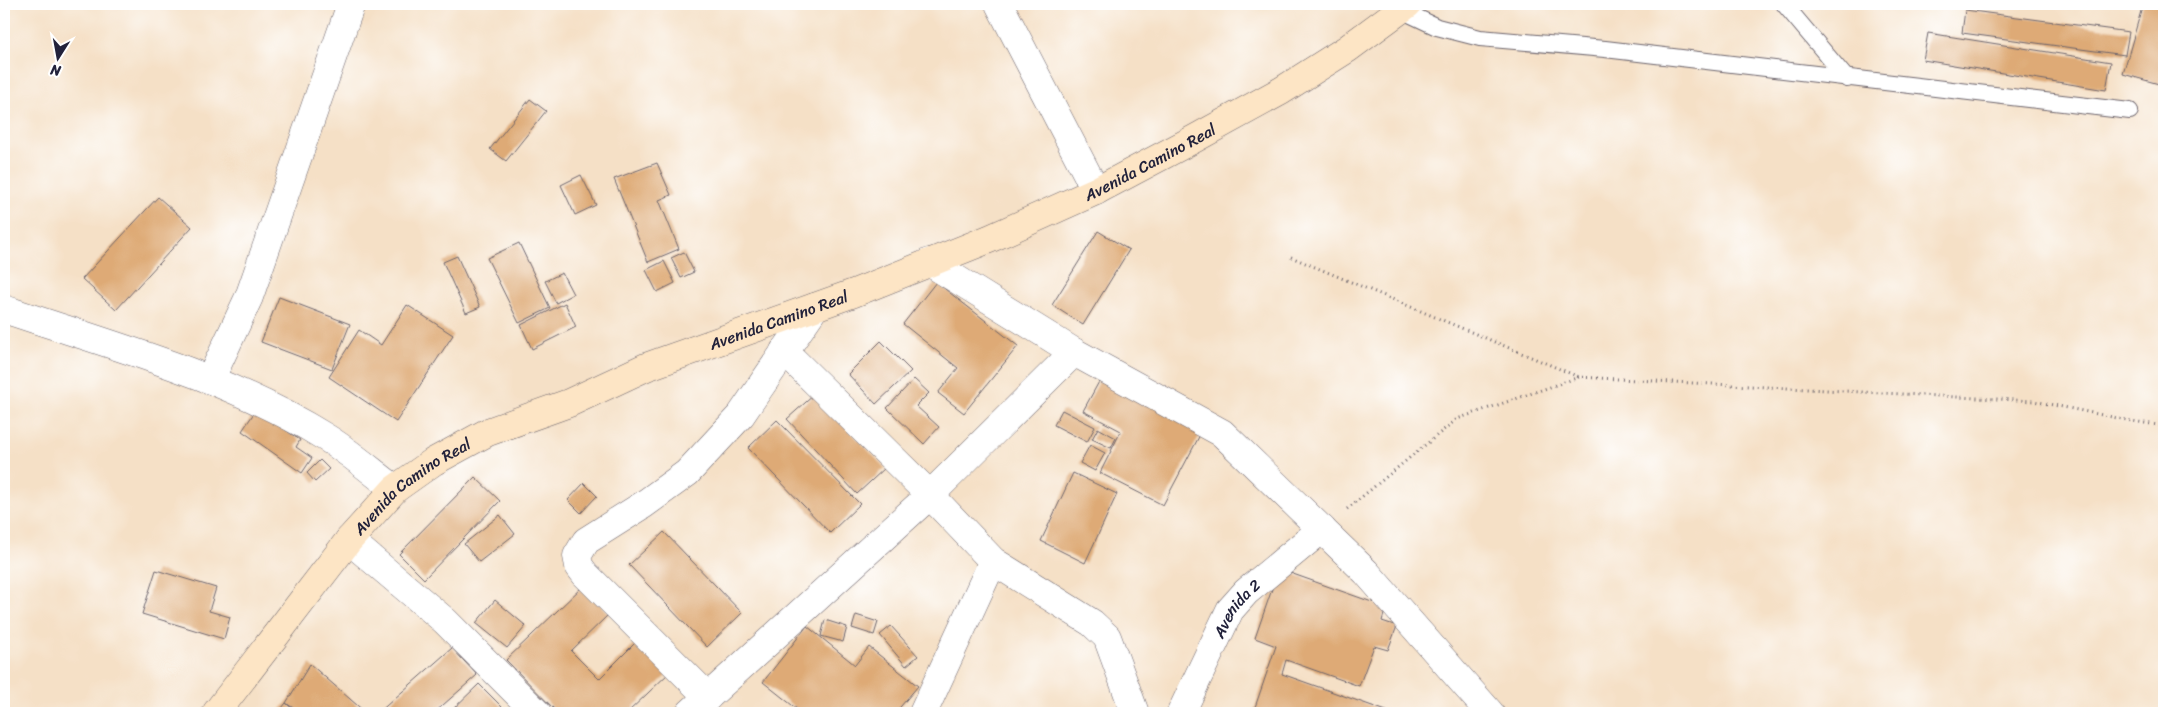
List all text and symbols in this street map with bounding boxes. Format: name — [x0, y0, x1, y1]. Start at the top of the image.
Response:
north arrow — [32, 32, 82, 82]
text: N — [48, 57, 64, 84]
street label: Avenida Camino Real — [1079, 115, 1222, 210]
street label: Avenida Camino Real — [704, 282, 853, 359]
street label: Avenida Camino Real — [345, 430, 477, 543]
street label: Avenida 2 — [1204, 571, 1267, 644]

